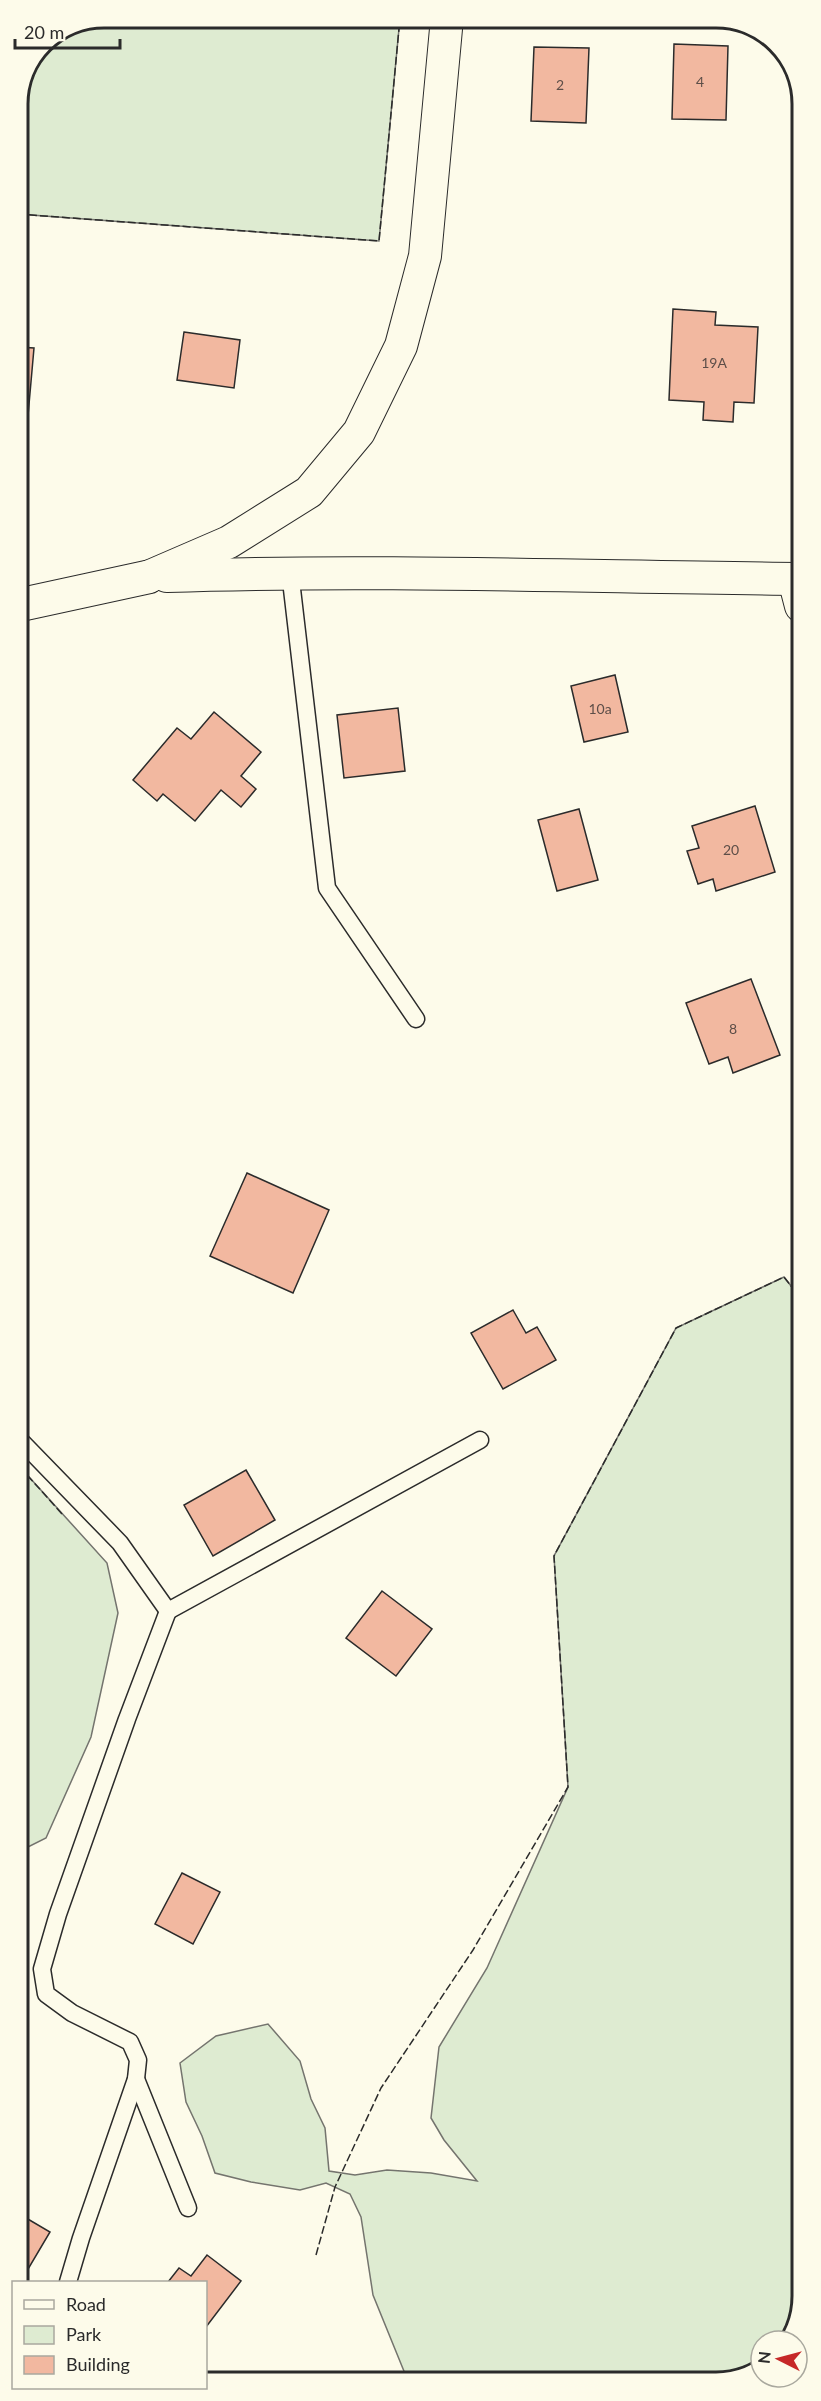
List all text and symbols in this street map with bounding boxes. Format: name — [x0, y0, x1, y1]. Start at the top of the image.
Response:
scale bar — [15, 12, 120, 50]
text: 20 m — [24, 21, 64, 43]
house number: 4 — [696, 73, 704, 90]
house number: 2 — [556, 76, 564, 93]
house number: 19А — [701, 354, 727, 371]
house number: 10а — [588, 700, 612, 717]
house number: 20 — [723, 841, 739, 858]
house number: 8 — [729, 1020, 737, 1037]
legend — [12, 2281, 207, 2389]
text: Road — [66, 2293, 106, 2315]
text: Park — [66, 2323, 102, 2345]
north arrow — [749, 2329, 809, 2389]
text: N — [753, 2350, 774, 2365]
text: Building — [66, 2353, 130, 2375]

